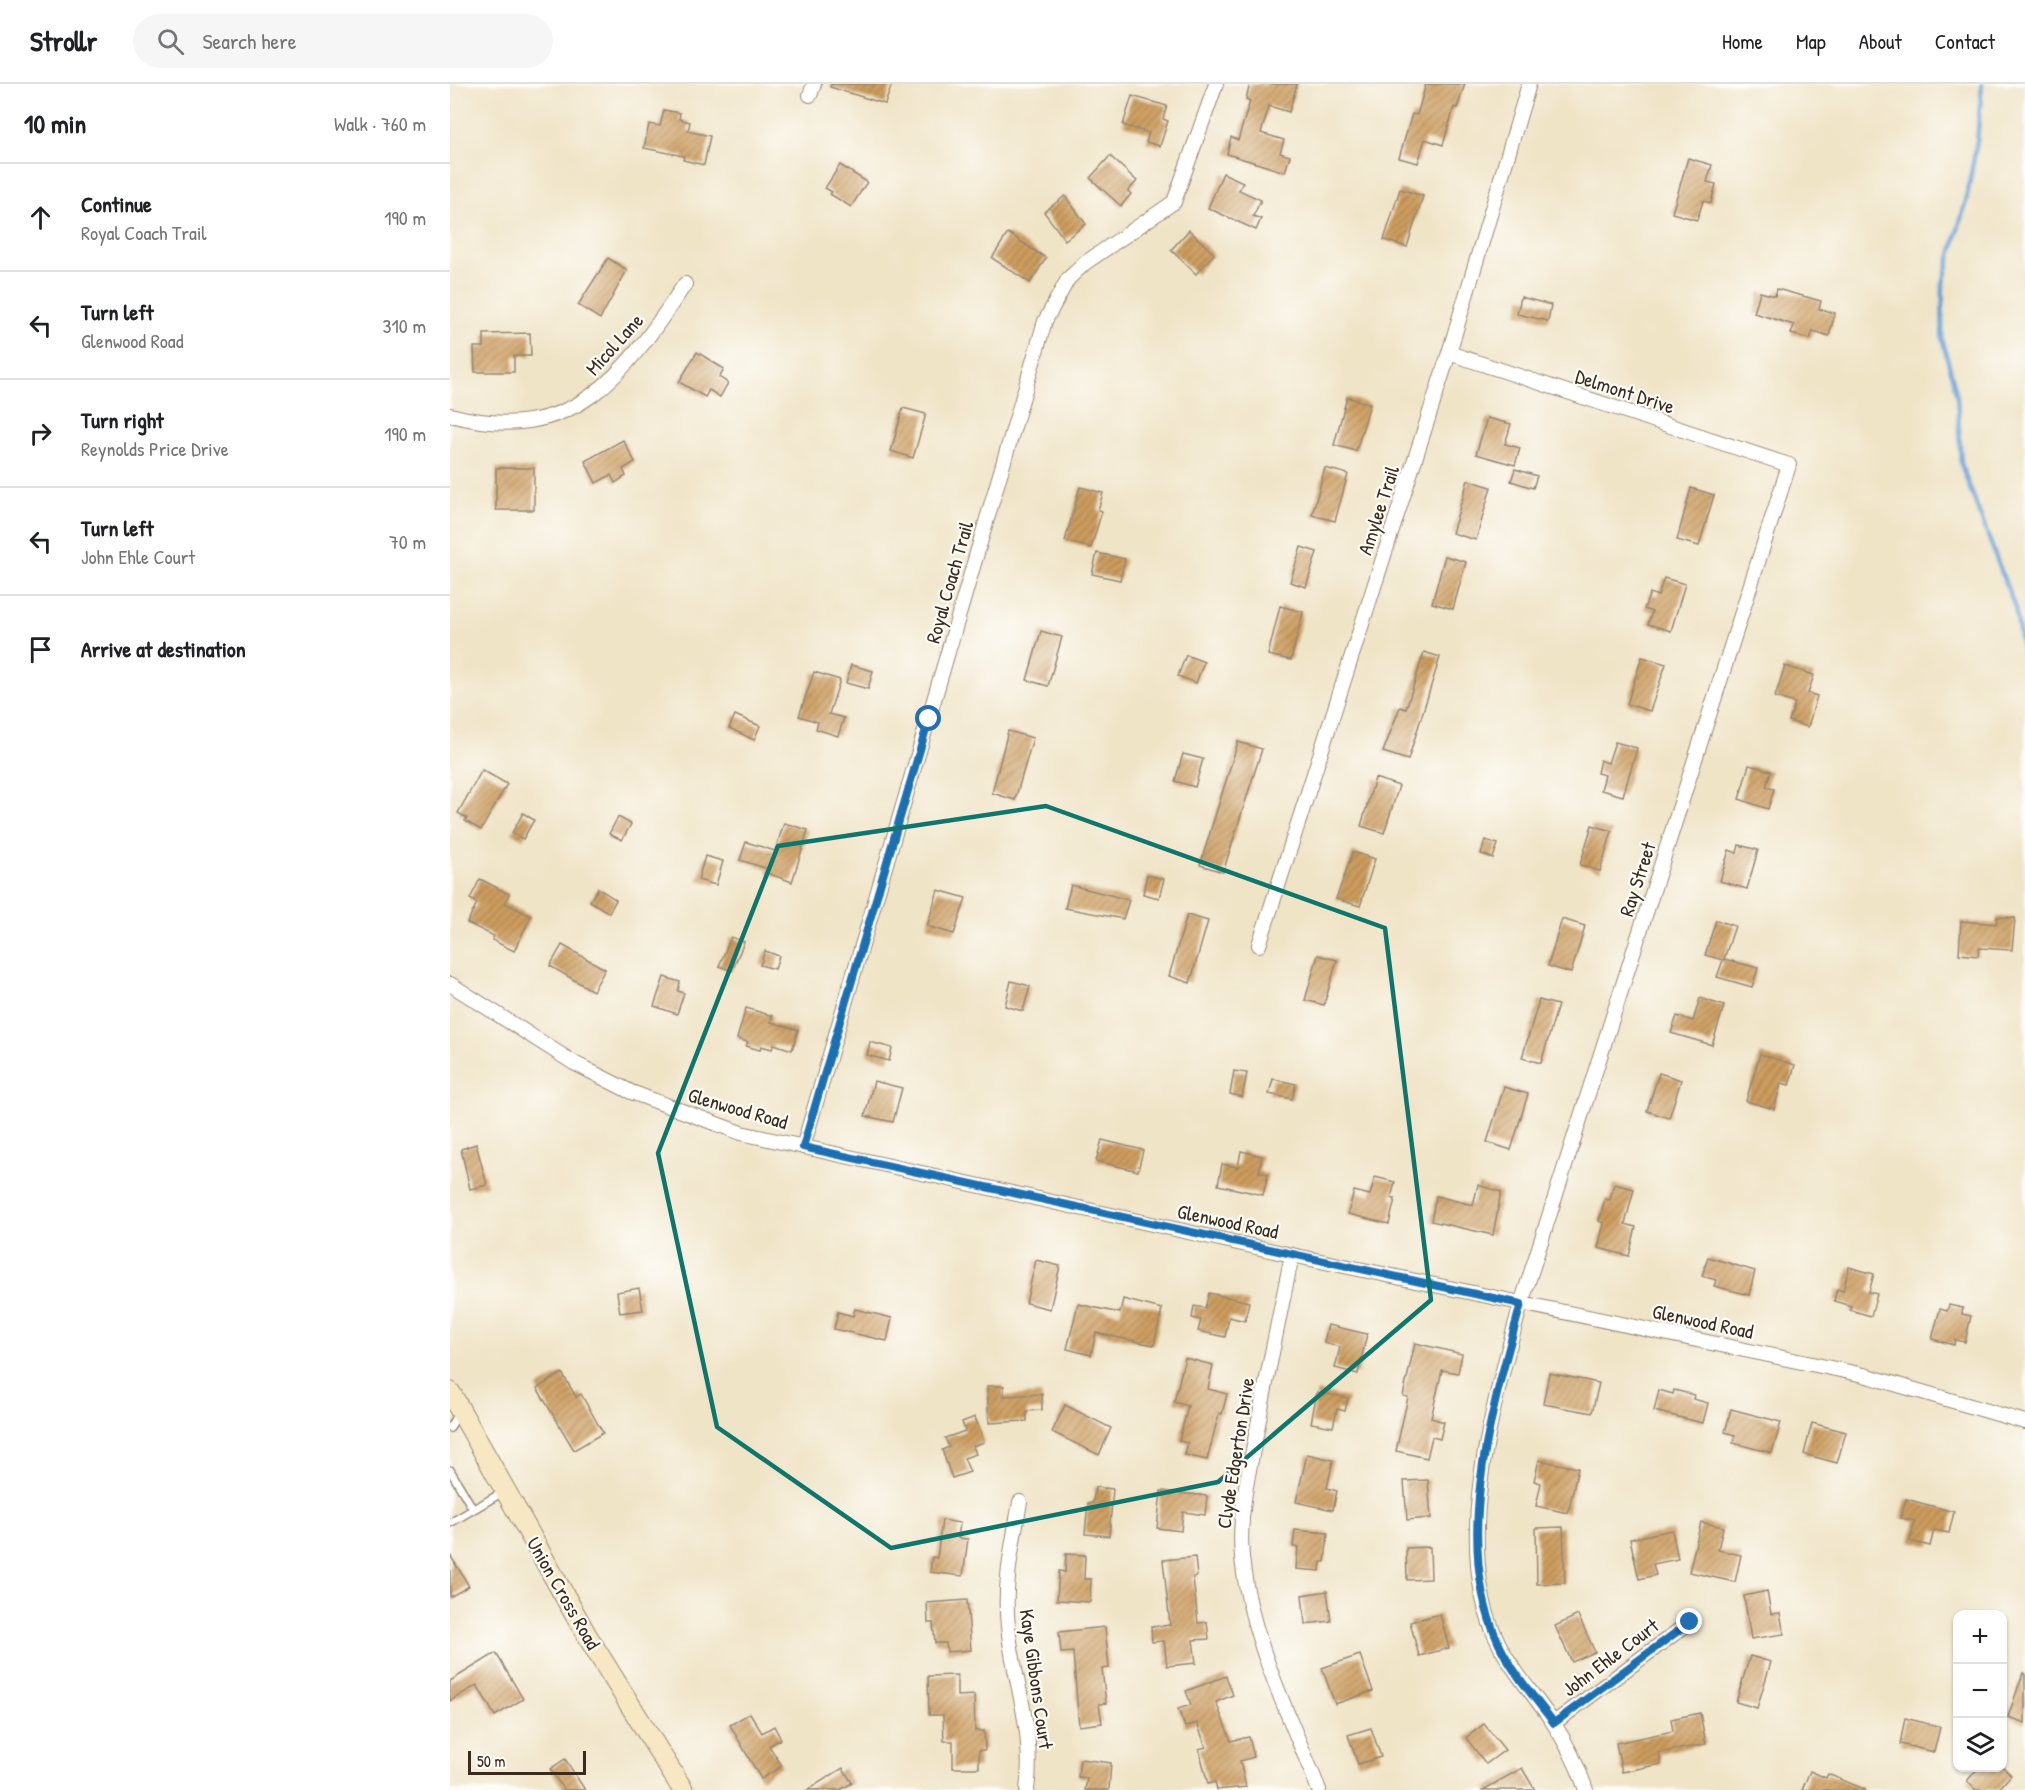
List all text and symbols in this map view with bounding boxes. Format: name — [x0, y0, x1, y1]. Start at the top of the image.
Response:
search box — [133, 14, 553, 68]
text: Strollr — [30, 22, 97, 60]
icon: search — [154, 25, 187, 58]
text: Search here — [202, 26, 296, 56]
text: Home — [1722, 27, 1763, 56]
text: Map — [1796, 27, 1826, 56]
text: About — [1859, 27, 1902, 56]
text: Contact — [1935, 27, 1995, 56]
text: 10 min — [24, 106, 86, 141]
text: Walk · 760 m — [334, 110, 426, 137]
text: Continue — [81, 189, 152, 219]
icon: ahead — [24, 201, 57, 234]
text: 190 m — [384, 204, 426, 231]
text: Royal Coach Trail — [81, 219, 207, 246]
text: Turn left — [81, 297, 154, 327]
street label: Micol Lane — [579, 307, 649, 381]
icon: left — [24, 309, 57, 342]
text: 310 m — [383, 312, 426, 339]
text: Glenwood Road — [81, 327, 183, 354]
street label: Delmont Drive — [1572, 362, 1678, 420]
text: Turn right — [81, 405, 164, 435]
icon: right — [24, 417, 57, 450]
text: 190 m — [384, 420, 426, 447]
text: Reynolds Price Drive — [81, 435, 229, 462]
street label: Amylee Trail — [1351, 461, 1405, 558]
text: Turn left — [81, 513, 154, 543]
street label: Royal Coach Trail — [919, 517, 979, 646]
icon: left — [24, 525, 57, 558]
text: 70 m — [389, 528, 426, 555]
text: John Ehle Court — [81, 543, 195, 570]
icon: arrive — [24, 633, 57, 666]
text: Arrive at destination — [81, 634, 246, 664]
route start — [915, 705, 941, 731]
street label: Ray Street — [1612, 837, 1662, 920]
street label: Glenwood Road — [685, 1081, 791, 1135]
street label: Glenwood Road — [1175, 1197, 1281, 1245]
street label: Glenwood Road — [1650, 1297, 1756, 1345]
street label: Clyde Edgerton Drive — [1210, 1376, 1260, 1530]
street label: Union Cross Road — [521, 1532, 607, 1654]
street label: Kaye Gibbons Court — [1014, 1607, 1060, 1752]
route end — [1676, 1608, 1702, 1634]
map controls — [1953, 1610, 2007, 1772]
button: + — [1953, 1610, 2007, 1664]
street label: John Ehle Court — [1556, 1611, 1665, 1702]
button: − — [1953, 1664, 2007, 1718]
button: layers — [1953, 1718, 2007, 1772]
scale bar — [468, 1748, 586, 1776]
text: 50 m — [477, 1750, 506, 1772]

